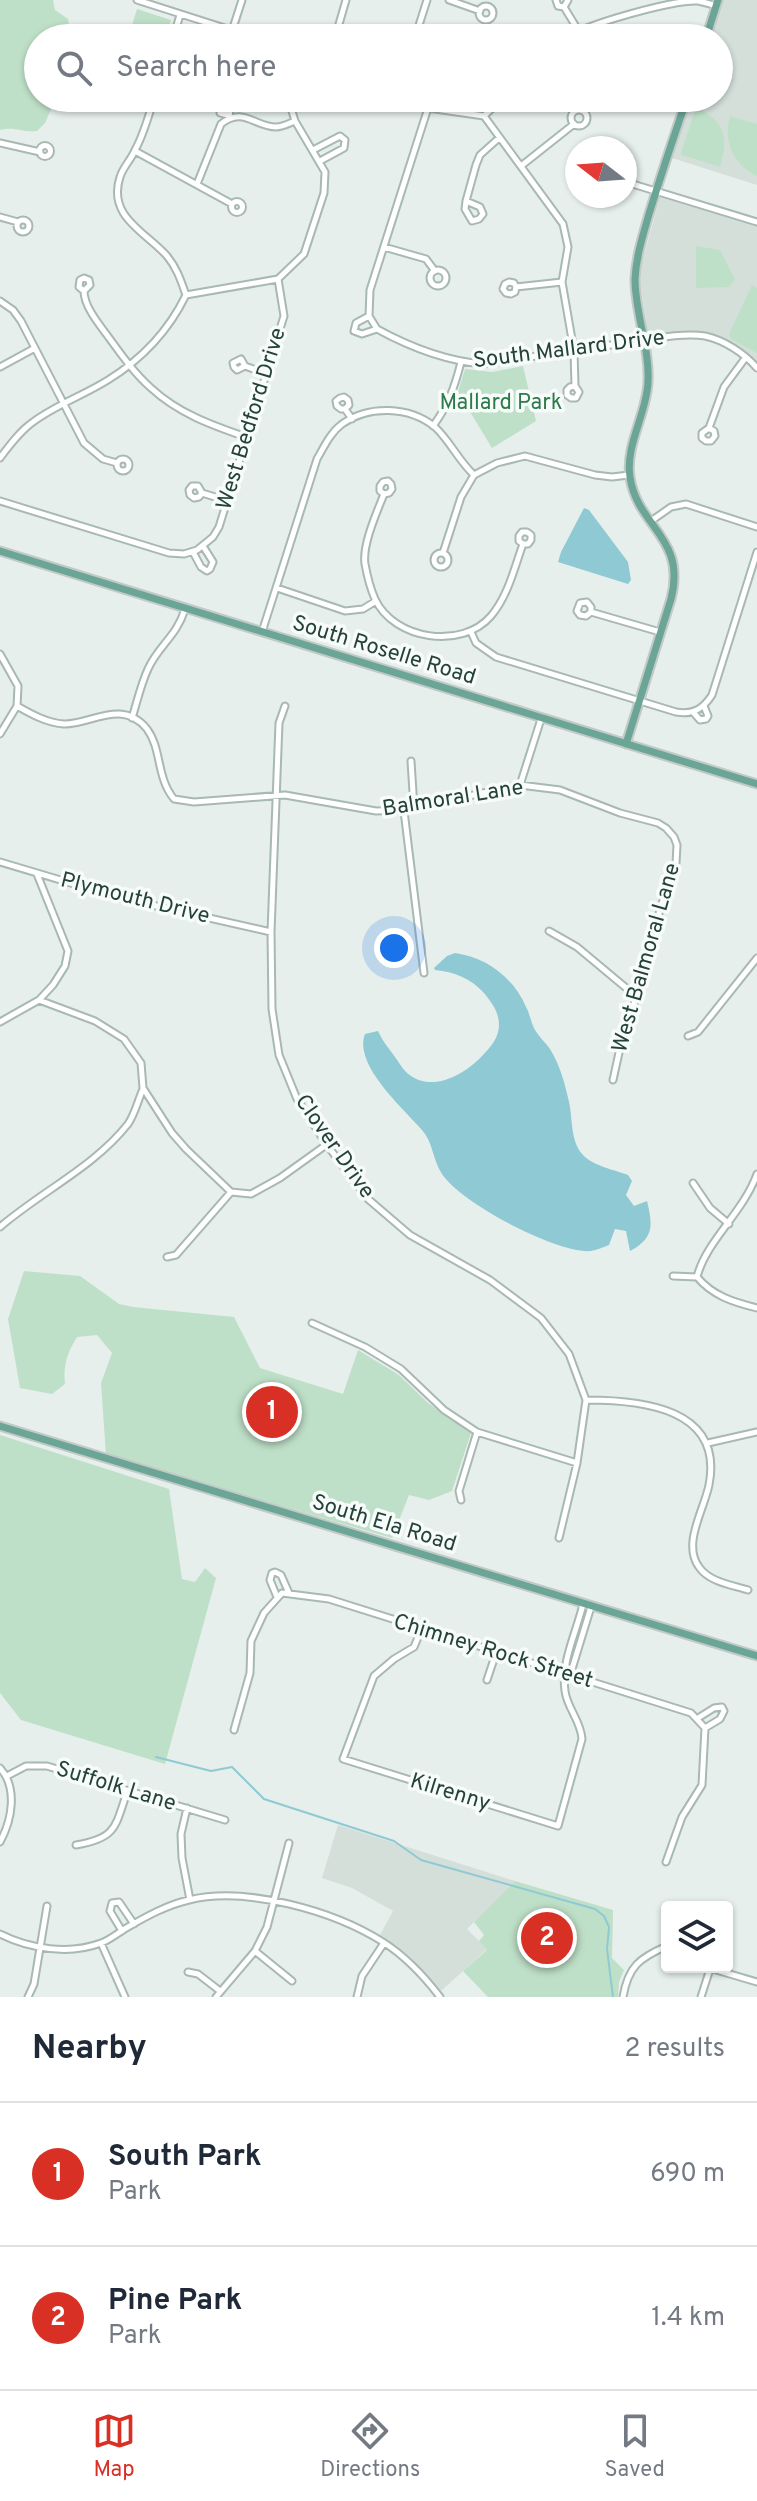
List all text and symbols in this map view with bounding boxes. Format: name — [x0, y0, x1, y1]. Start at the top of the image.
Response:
search box — [24, 24, 733, 112]
icon: search — [52, 46, 96, 90]
text: Search here — [116, 50, 276, 87]
north arrow — [565, 136, 637, 208]
street label: West Bedford Drive — [211, 325, 293, 513]
street label: South Mallard Drive — [472, 325, 666, 375]
park label: Mallard Park — [440, 390, 562, 417]
street label: South Roselle Road — [289, 610, 479, 692]
street label: Balmoral Lane — [381, 775, 525, 823]
street label: West Balmoral Lane — [607, 860, 687, 1056]
street label: Plymouth Drive — [58, 867, 212, 931]
your location — [374, 928, 414, 968]
street label: Clover Drive — [288, 1090, 380, 1204]
pin: 1 — [246, 1382, 298, 1442]
street label: South Ela Road — [309, 1489, 459, 1559]
street label: Chimney Rock Street — [390, 1609, 596, 1695]
street label: Suffolk Lane — [53, 1756, 179, 1818]
street label: Kilrenny — [407, 1768, 493, 1818]
map controls — [661, 1901, 733, 1973]
button: layers — [661, 1901, 733, 1973]
pin: 2 — [521, 1908, 573, 1968]
text: Nearby — [32, 2028, 147, 2071]
text: 2 results — [625, 2033, 725, 2066]
text: South Park — [108, 2139, 262, 2176]
text: 1 — [53, 2158, 63, 2191]
text: 690 m — [650, 2158, 725, 2191]
text: Park — [108, 2176, 162, 2209]
text: Pine Park — [108, 2283, 242, 2320]
text: 2 — [50, 2302, 66, 2335]
text: 1.4 km — [651, 2302, 725, 2335]
text: Park — [108, 2320, 162, 2353]
tab: Map — [92, 2409, 136, 2484]
tab: Directions — [320, 2409, 420, 2484]
tab: Saved — [604, 2409, 665, 2484]

